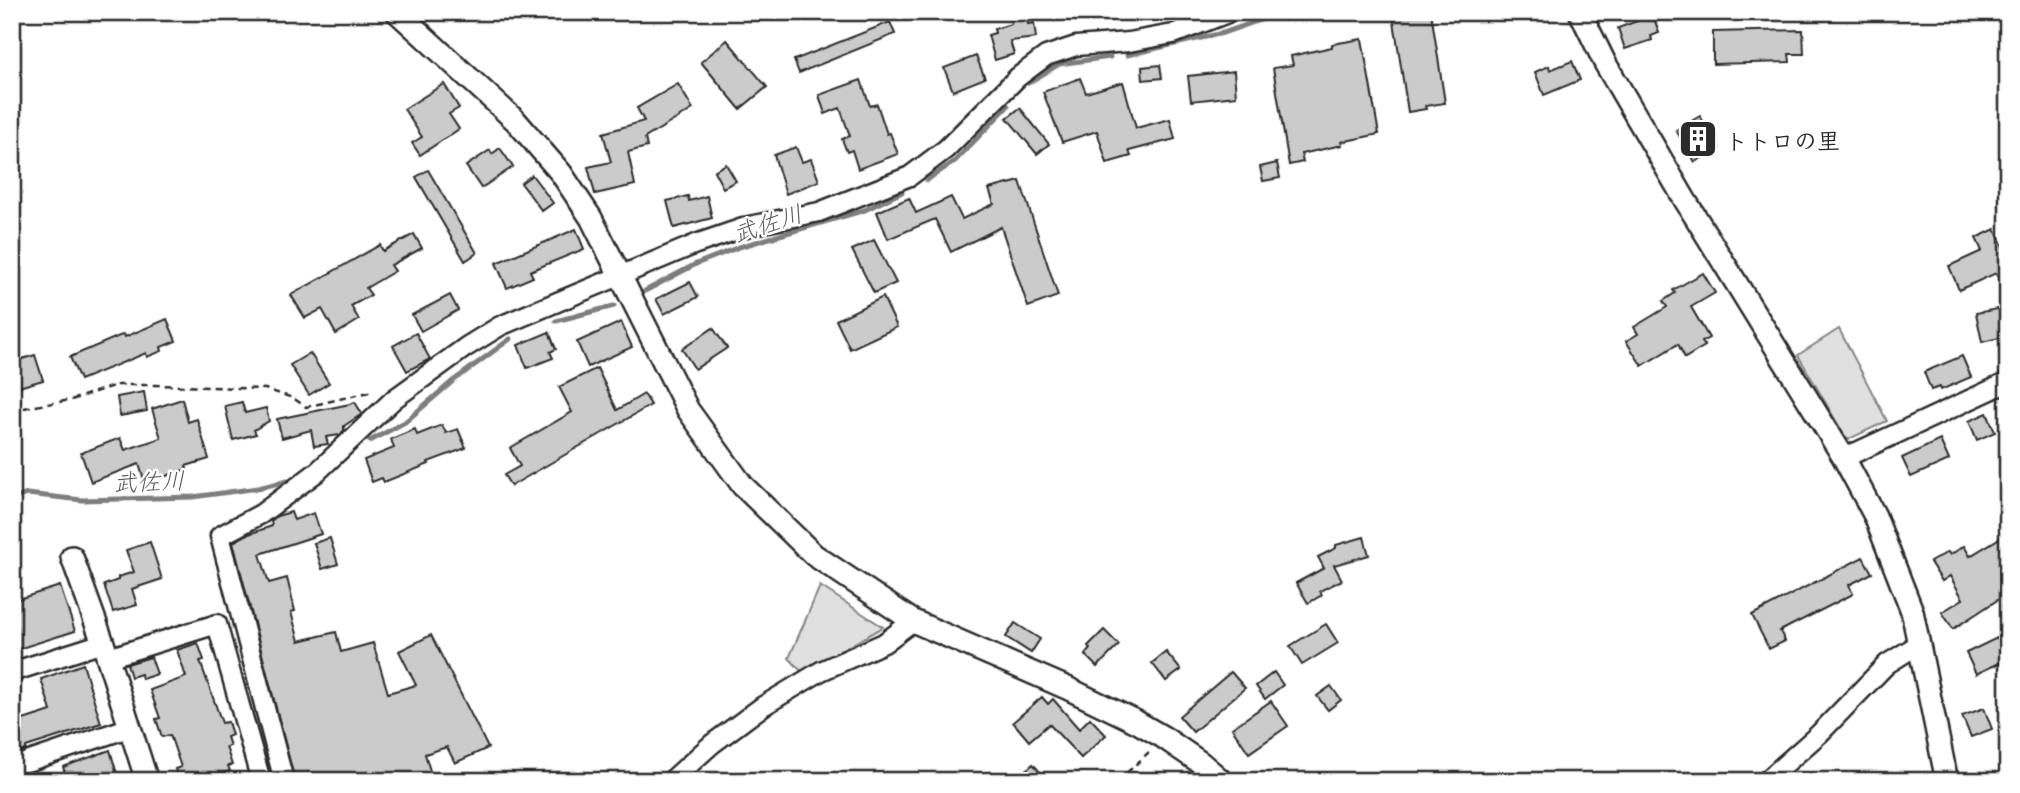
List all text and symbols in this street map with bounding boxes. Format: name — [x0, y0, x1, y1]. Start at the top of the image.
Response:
building icon: トトロの里 — [1677, 118, 1719, 160]
place label: トトロの里 — [1725, 122, 1840, 157]
water label: 武佐川 — [727, 194, 807, 250]
water label: 武佐川 — [112, 461, 186, 499]

